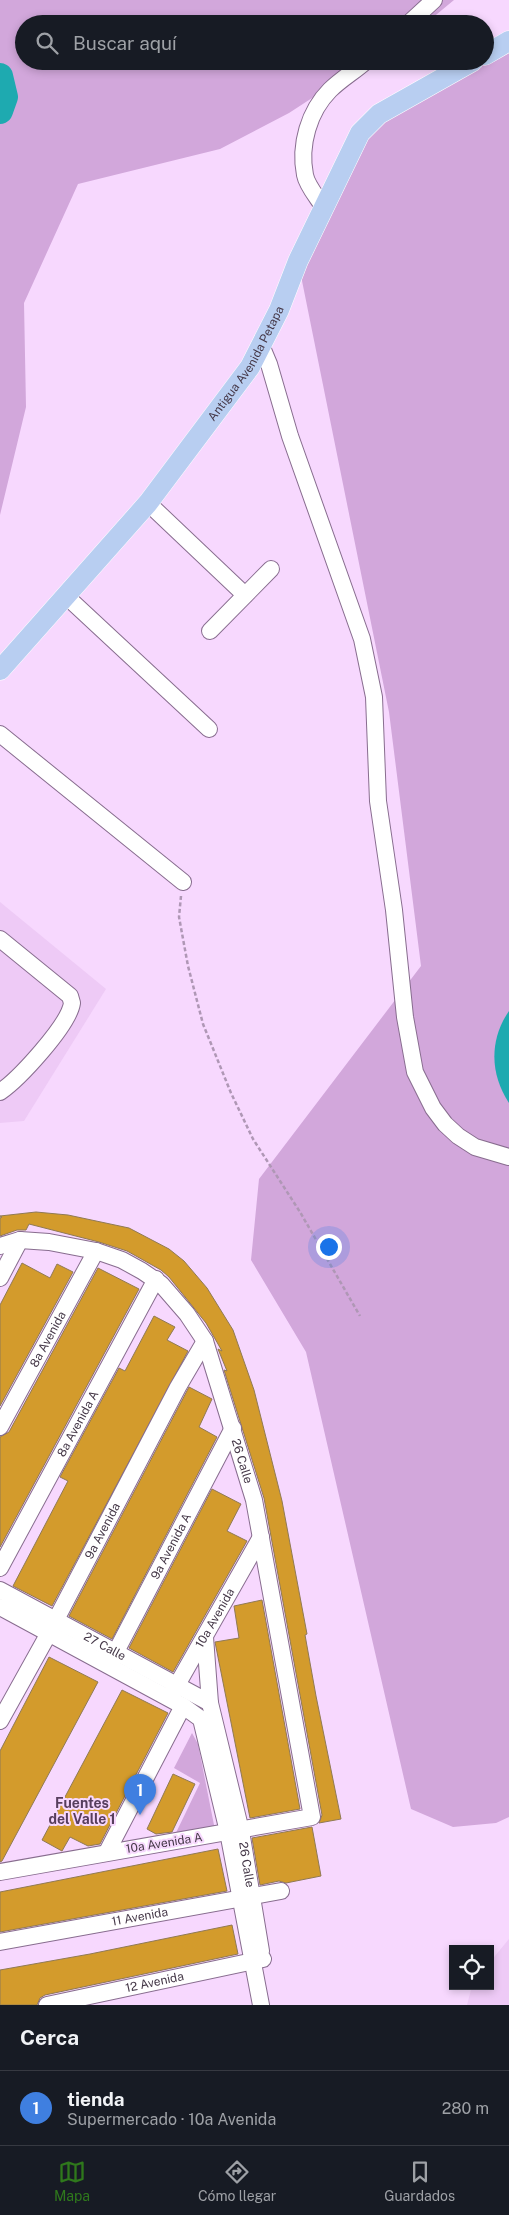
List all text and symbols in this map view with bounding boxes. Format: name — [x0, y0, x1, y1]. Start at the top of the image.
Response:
search box — [15, 15, 494, 70]
icon: search — [33, 29, 61, 57]
text: Buscar aquí — [73, 32, 177, 54]
street label: Antigua Avenida Petapa — [205, 304, 287, 424]
your location — [316, 1234, 342, 1260]
street label: 8a Avenida — [27, 1309, 69, 1370]
street label: 8a Avenida A — [54, 1388, 102, 1459]
street label: 26 Calle — [229, 1437, 256, 1485]
street label: 9a Avenida — [82, 1500, 123, 1561]
street label: 9a Avenida A — [148, 1510, 194, 1582]
street label: 10a Avenida — [193, 1586, 237, 1650]
street label: 27 Calle — [81, 1629, 128, 1663]
pin: 1 — [124, 1774, 156, 1815]
district label: Fuentes del Valle 1 — [49, 1795, 115, 1827]
street label: 10a Avenida A — [125, 1830, 204, 1856]
street label: 26 Calle — [236, 1841, 257, 1889]
street label: 11 Avenida — [110, 1905, 169, 1929]
map controls — [449, 1945, 494, 1990]
button: locate — [449, 1945, 494, 1990]
street label: 12 Avenida — [124, 1969, 185, 1995]
text: Cerca — [20, 2025, 79, 2050]
text: tienda — [67, 2088, 125, 2110]
text: 1 — [33, 2099, 39, 2118]
text: 280 m — [442, 2099, 489, 2118]
text: Supermercado · 10a Avenida — [67, 2110, 276, 2129]
tab: Mapa — [54, 2158, 90, 2204]
tab: Cómo llegar — [198, 2158, 276, 2204]
tab: Guardados — [384, 2158, 455, 2204]

